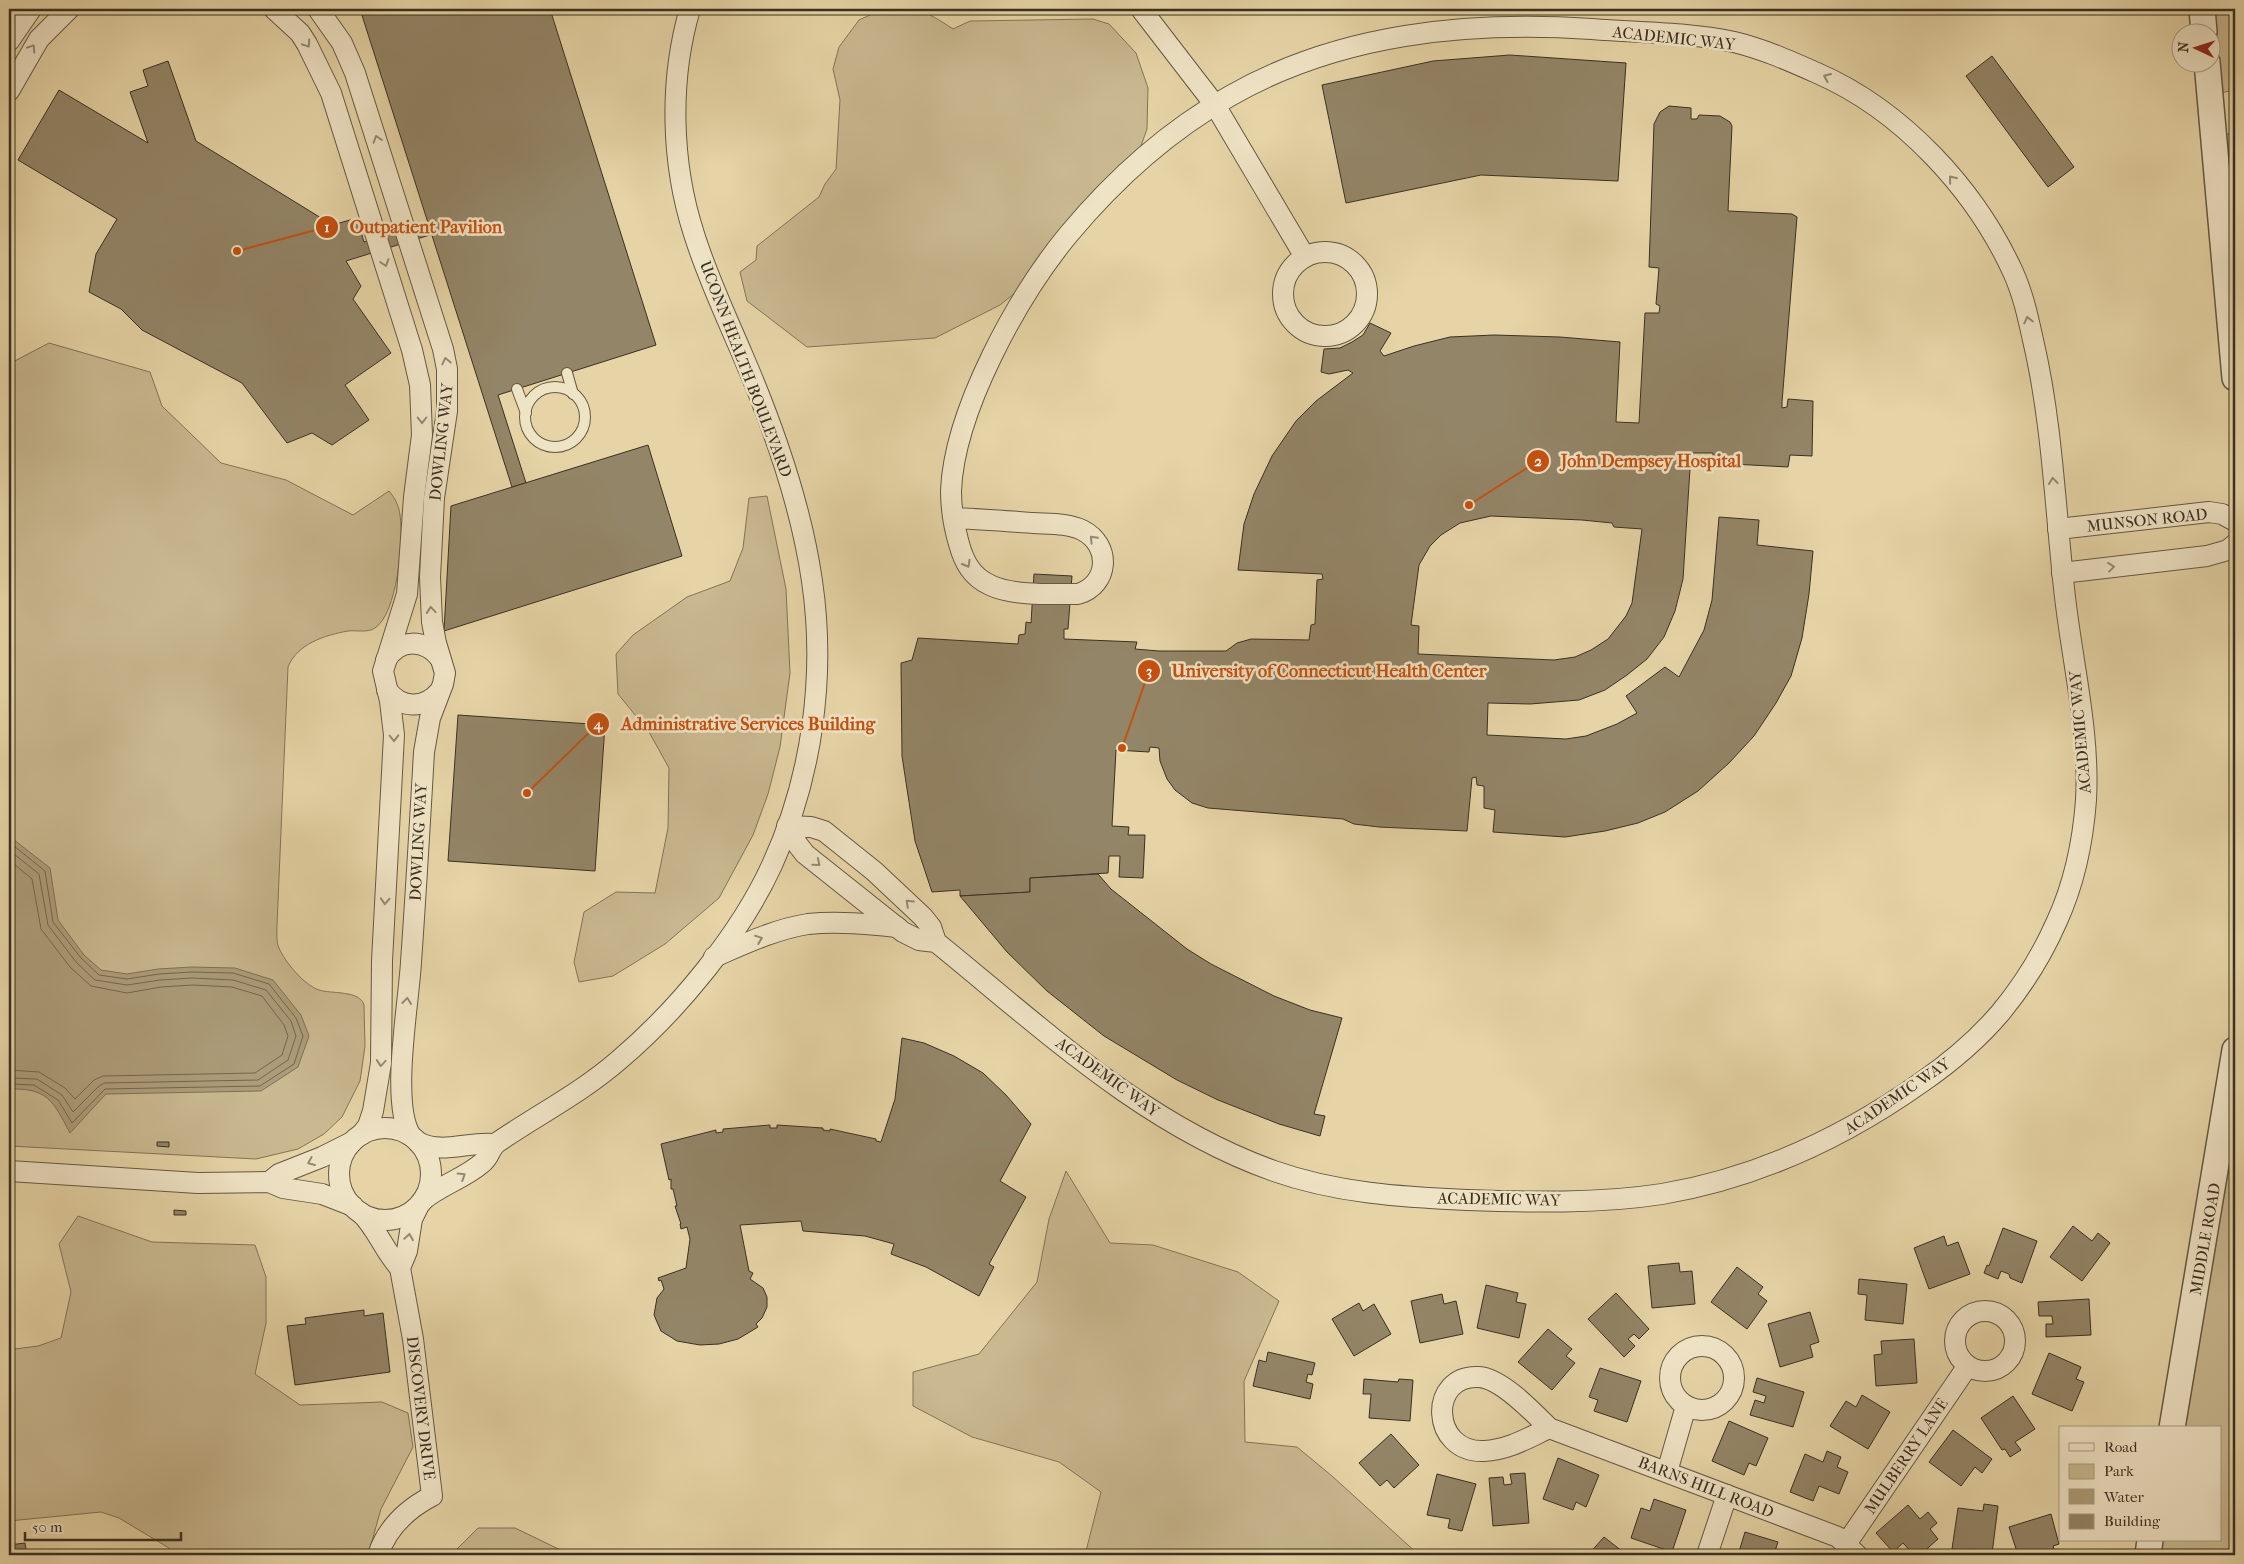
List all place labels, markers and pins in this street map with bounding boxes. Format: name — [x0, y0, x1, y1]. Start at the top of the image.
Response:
callout: Outpatient Pavilion — [315, 210, 512, 243]
callout: John Dempsey Hospital — [1526, 445, 1751, 478]
callout: University of Connecticut Health Center — [1136, 654, 1496, 687]
callout: Administrative Services Building — [586, 707, 885, 740]

